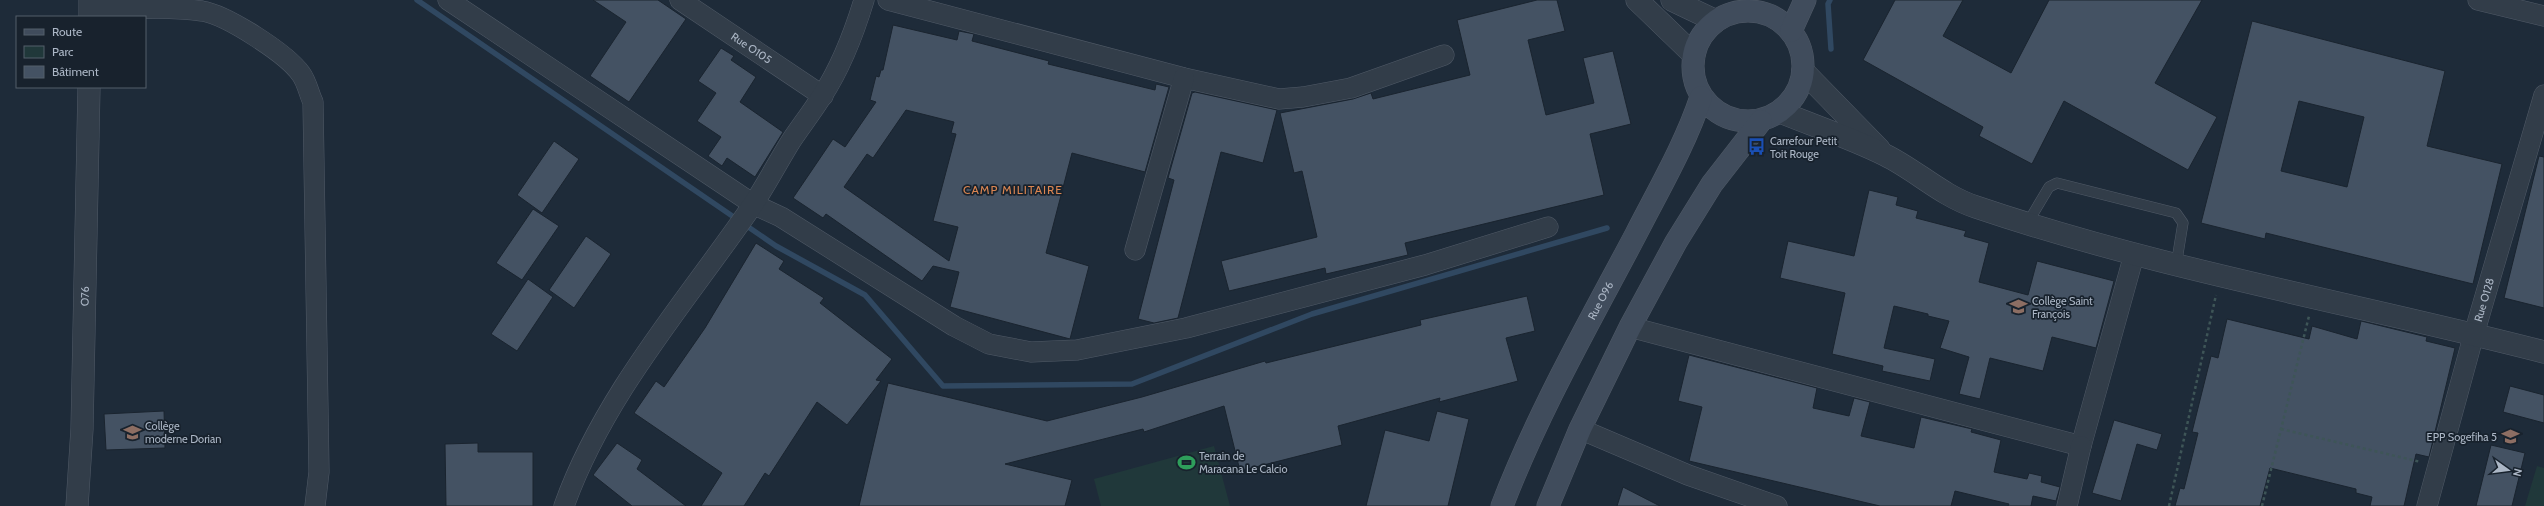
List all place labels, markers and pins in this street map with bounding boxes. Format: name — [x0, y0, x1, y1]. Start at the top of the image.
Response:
place label: Carrefour Petit Toit Rouge — [1770, 134, 1838, 161]
bus stop icon: Carrefour Petit Toit Rouge — [1747, 137, 1767, 157]
place label: Collège Saint François — [2032, 294, 2093, 321]
school or university icon: Collège Saint François — [2009, 297, 2029, 317]
place label: Collège moderne Dorian — [145, 419, 221, 446]
school or university icon: Collège moderne Dorian — [122, 422, 142, 442]
school or university icon: EPP Sogefiha 5 — [2500, 427, 2520, 447]
place label: EPP Sogefiha 5 — [2427, 430, 2497, 444]
place label: Terrain de Maracana Le Calcio — [1199, 449, 1288, 476]
sports icon: Terrain de Maracana Le Calcio — [1176, 452, 1196, 472]

